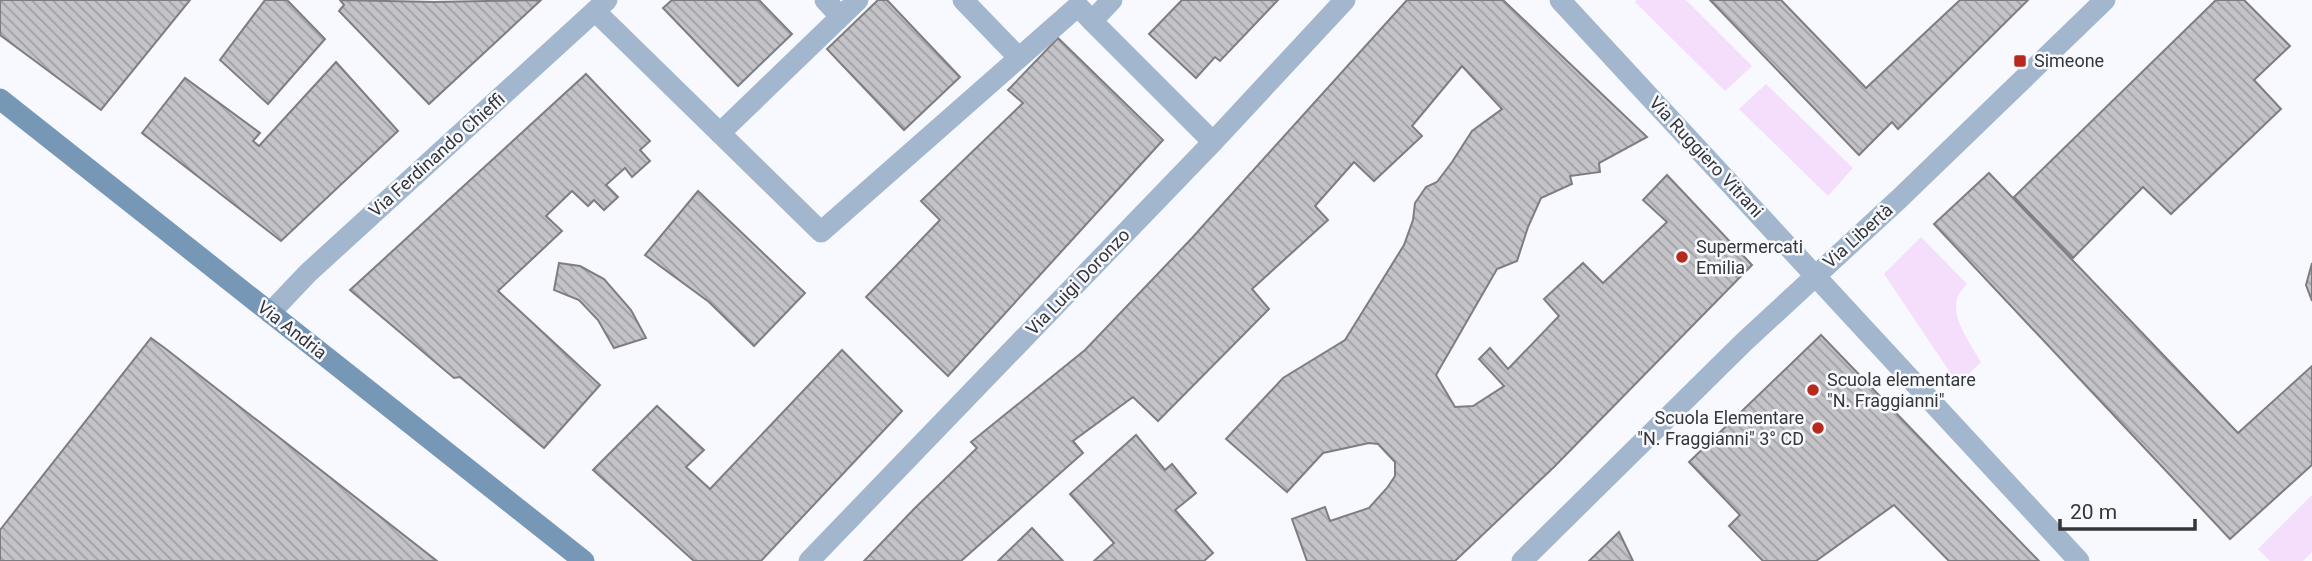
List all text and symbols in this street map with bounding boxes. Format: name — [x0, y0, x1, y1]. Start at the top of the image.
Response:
place label: Simeone — [2034, 50, 2104, 71]
marker: Simeone — [2012, 53, 2028, 69]
street label: Via Ferdinando Chieffi — [364, 88, 509, 221]
street label: Via Ruggiero Vitrani — [1645, 92, 1768, 221]
street label: Via Libertà — [1819, 199, 1897, 272]
street label: Via Luigi Doronzo — [1021, 224, 1134, 339]
place label: Supermercati Emilia — [1696, 236, 1803, 278]
marker: Supermercati Emilia — [1674, 249, 1690, 265]
street label: Via Andria — [253, 296, 331, 363]
place label: Scuola elementare "N. Fraggianni" — [1827, 369, 1976, 411]
marker: Scuola elementare "N. Fraggianni" — [1805, 382, 1821, 398]
place label: Scuola Elementare "N. Fraggianni" 3° CD — [1637, 407, 1804, 449]
marker: Scuola Elementare "N. Fraggianni" 3° CD — [1810, 420, 1826, 436]
scale bar — [2060, 488, 2195, 532]
text: 20 m — [2070, 500, 2117, 524]

